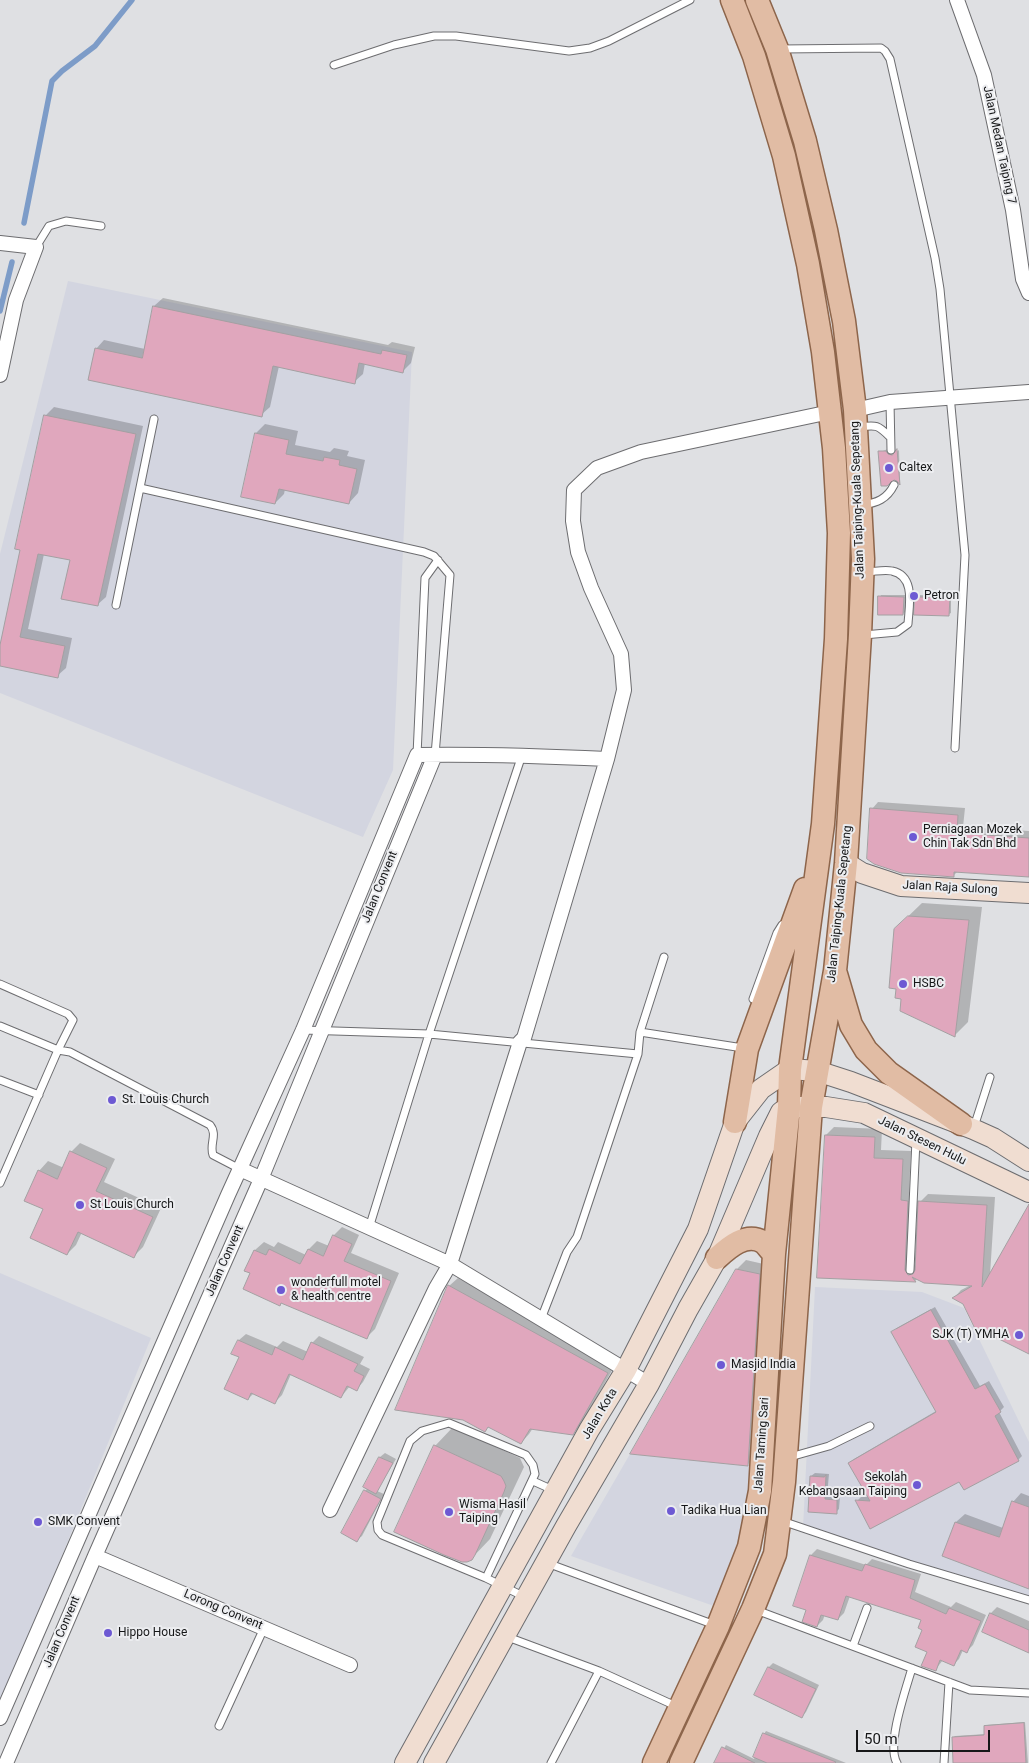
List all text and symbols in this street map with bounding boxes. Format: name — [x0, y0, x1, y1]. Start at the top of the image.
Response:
street label: Jalan Medan Taiping 7 — [979, 85, 1019, 205]
street label: Jalan Taiping-Kuala Sepetang — [848, 421, 868, 579]
place label: Caltex — [899, 461, 932, 475]
marker: Caltex — [883, 462, 895, 474]
place label: Petron — [924, 589, 959, 603]
marker: Petron — [908, 590, 920, 602]
place label: Perniagaan Mozek Chin Tak Sdn Bhd — [923, 823, 1022, 851]
street label: Jalan Taiping-Kuala Sepetang — [825, 825, 855, 983]
marker: Perniagaan Mozek Chin Tak Sdn Bhd — [907, 831, 919, 843]
street label: Jalan Convent — [359, 849, 401, 925]
street label: Jalan Raja Sulong — [902, 878, 998, 898]
place label: HSBC — [913, 977, 944, 991]
marker: HSBC — [897, 978, 909, 990]
place label: St. Louis Church — [122, 1093, 209, 1107]
marker: St. Louis Church — [106, 1094, 118, 1106]
street label: Jalan Stesen Hulu — [875, 1113, 969, 1169]
place label: St Louis Church — [90, 1198, 174, 1212]
marker: St Louis Church — [74, 1199, 86, 1211]
street label: Jalan Convent — [203, 1223, 247, 1299]
place label: wonderfull motel & health centre — [291, 1276, 381, 1304]
marker: wonderfull motel & health centre — [275, 1284, 287, 1296]
place label: SJK (T) YMHA — [932, 1328, 1009, 1342]
marker: SJK (T) YMHA — [1013, 1329, 1025, 1341]
place label: Masjid India — [731, 1358, 796, 1372]
marker: Masjid India — [715, 1359, 727, 1371]
street label: Jalan Kota — [579, 1386, 621, 1442]
street label: Jalan Taming Sari — [751, 1397, 773, 1493]
place label: Sekolah Kebangsaan Taiping — [799, 1471, 907, 1499]
marker: Sekolah Kebangsaan Taiping — [911, 1479, 923, 1491]
place label: Wisma Hasil Taiping — [459, 1498, 526, 1526]
place label: Tadika Hua Lian — [681, 1504, 767, 1518]
marker: Tadika Hua Lian — [665, 1505, 677, 1517]
marker: Wisma Hasil Taiping — [443, 1506, 455, 1518]
place label: SMK Convent — [48, 1515, 120, 1529]
marker: SMK Convent — [32, 1516, 44, 1528]
street label: Lorong Convent — [181, 1587, 265, 1633]
street label: Jalan Convent — [40, 1594, 84, 1670]
place label: Hippo House — [118, 1626, 187, 1640]
marker: Hippo House — [102, 1627, 114, 1639]
scale bar — [859, 1720, 993, 1752]
text: 50 m — [864, 1730, 898, 1748]

